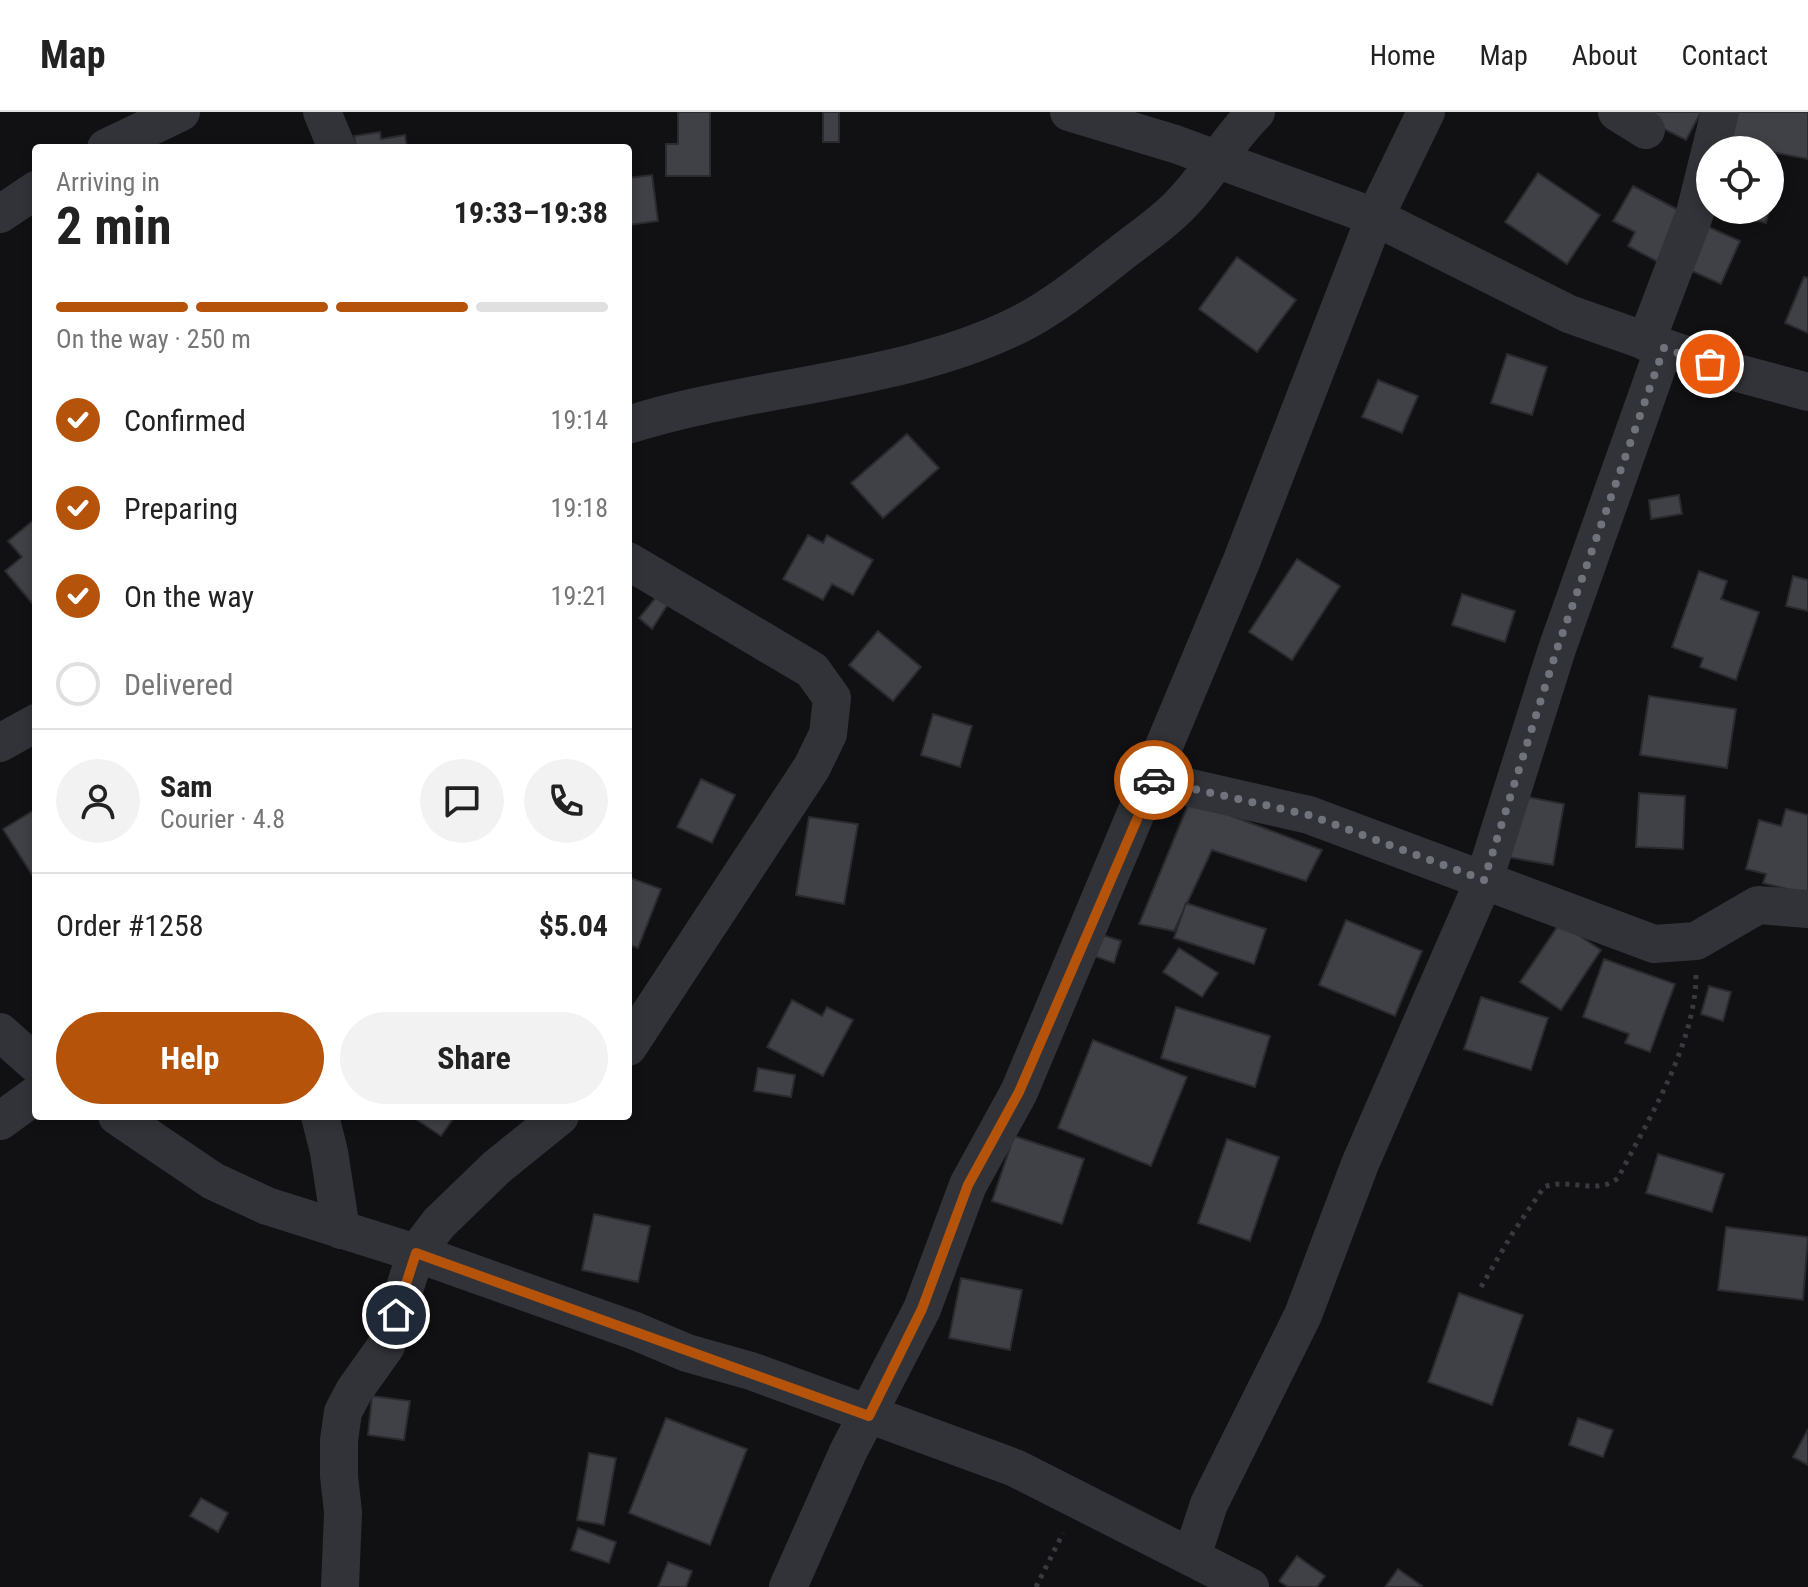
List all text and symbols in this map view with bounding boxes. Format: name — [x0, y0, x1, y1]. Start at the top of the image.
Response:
text: Map — [40, 33, 106, 77]
text: Home — [1370, 39, 1435, 72]
text: Map — [1479, 39, 1528, 72]
text: About — [1572, 39, 1638, 72]
text: Contact — [1682, 39, 1768, 72]
map controls — [1696, 136, 1784, 224]
button: locate — [1696, 136, 1784, 224]
text: Arriving in — [56, 167, 160, 197]
text: 19:33–19:38 — [454, 195, 608, 230]
text: 2 min — [56, 196, 172, 257]
text: On the way · 250 m — [56, 324, 251, 354]
pin — [1676, 330, 1744, 398]
icon: bag — [1688, 342, 1732, 386]
icon: check — [56, 398, 100, 442]
text: Confirmed — [124, 403, 246, 438]
text: 19:14 — [551, 405, 608, 435]
icon: check — [56, 486, 100, 530]
text: Preparing — [124, 491, 238, 526]
text: 19:18 — [551, 493, 608, 523]
icon: check — [56, 574, 100, 618]
text: On the way — [124, 579, 254, 614]
text: 19:21 — [551, 581, 608, 611]
text: Delivered — [124, 667, 233, 702]
courier — [1114, 740, 1194, 820]
icon: car — [1132, 758, 1176, 802]
button: person — [56, 759, 140, 843]
button: chat — [420, 759, 504, 843]
button: phone — [524, 759, 608, 843]
text: Sam — [160, 769, 213, 804]
text: Courier · 4.8 — [160, 804, 285, 834]
text: Order #1258 — [56, 908, 204, 943]
text: $5.04 — [539, 908, 608, 943]
button: Help — [56, 1012, 324, 1104]
button: Share — [340, 1012, 608, 1104]
pin — [362, 1281, 430, 1349]
icon: home — [374, 1293, 418, 1337]

